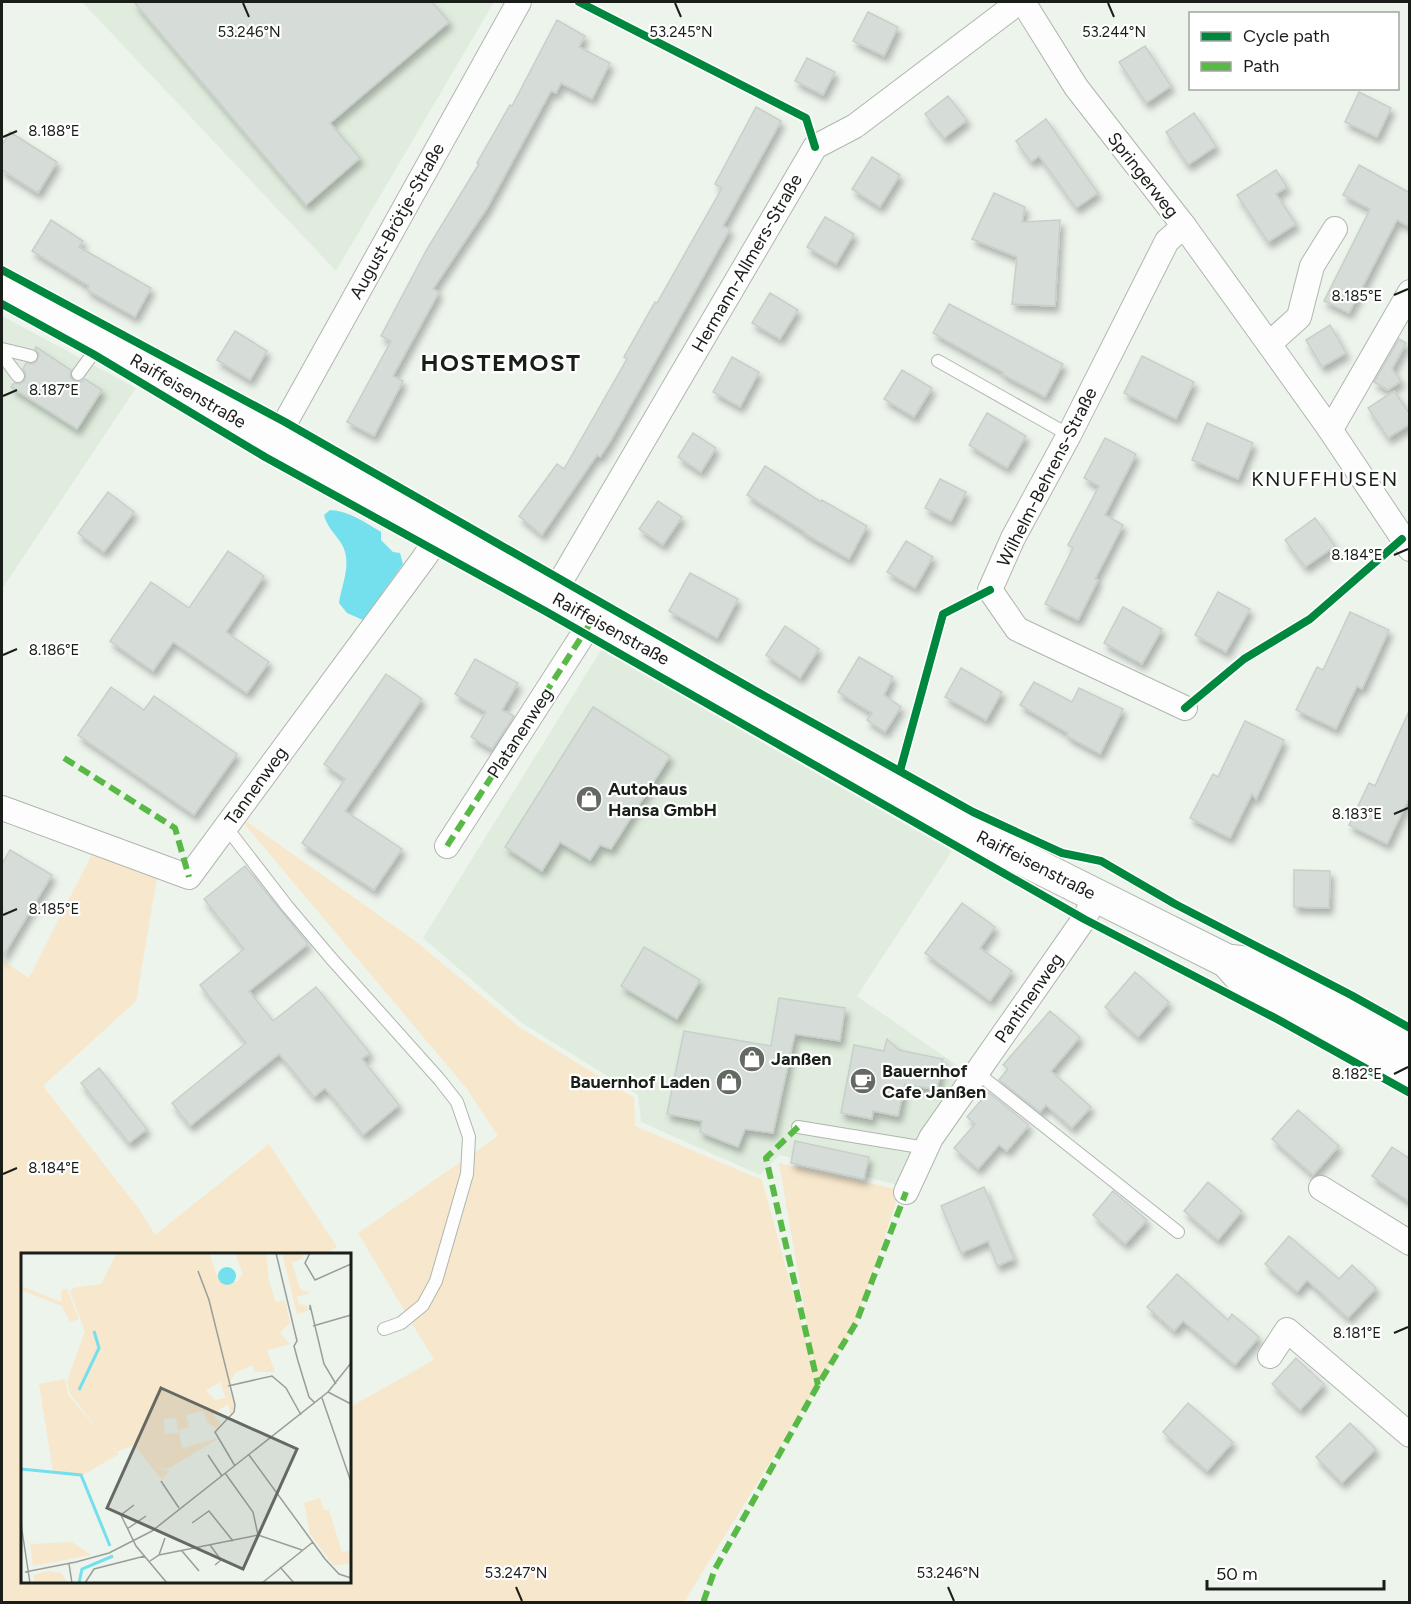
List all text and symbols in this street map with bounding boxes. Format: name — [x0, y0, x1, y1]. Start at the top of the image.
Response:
legend — [1189, 12, 1399, 90]
text: 53.246°N — [217, 23, 281, 41]
text: 53.245°N — [649, 23, 713, 41]
text: 53.244°N — [1082, 23, 1146, 41]
text: Cycle path — [1243, 25, 1330, 47]
text: Path — [1243, 55, 1279, 77]
text: 8.188°E — [28, 122, 80, 140]
street label: Springerweg — [1103, 128, 1183, 222]
street label: August-Brötje-Straße — [345, 139, 449, 303]
street label: Hermann-Allmers-Straße — [687, 170, 807, 356]
text: 8.185°E — [1332, 287, 1382, 305]
district label: HOSTEMOST — [420, 348, 582, 377]
street label: Raiffeisenstraße — [126, 349, 250, 433]
text: 8.187°E — [29, 381, 79, 399]
street label: Wilhelm-Behrens-Straße — [992, 384, 1102, 570]
district label: KNUFFHUSEN — [1251, 467, 1399, 491]
text: 8.184°E — [1331, 546, 1383, 564]
street label: Raiffeisenstraße — [549, 588, 674, 670]
text: 8.186°E — [29, 641, 79, 659]
street label: Platanenweg — [483, 684, 557, 782]
street label: Tannenweg — [220, 742, 292, 830]
place label: Autohaus Hansa GmbH — [608, 778, 717, 821]
shop icon: Autohaus Hansa GmbH — [574, 784, 604, 814]
text: 8.183°E — [1332, 805, 1382, 823]
street label: Raiffeisenstraße — [973, 826, 1099, 905]
text: 8.185°E — [29, 900, 79, 918]
street label: Pantinenweg — [990, 949, 1068, 1047]
shop icon: Janßen — [737, 1044, 767, 1074]
place label: Janßen — [771, 1048, 832, 1070]
place label: Bauernhof Cafe Janßen — [882, 1060, 986, 1103]
text: 8.182°E — [1332, 1065, 1382, 1083]
cafe icon: Bauernhof Cafe Janßen — [848, 1066, 878, 1096]
shop icon: Bauernhof Laden — [714, 1067, 744, 1097]
place label: Bauernhof Laden — [570, 1071, 710, 1093]
text: 8.184°E — [28, 1159, 80, 1177]
inset map — [21, 1253, 351, 1583]
text: 8.181°E — [1333, 1324, 1381, 1342]
scale bar — [1207, 1553, 1384, 1591]
text: 50 m — [1216, 1563, 1258, 1585]
text: 53.247°N — [485, 1564, 547, 1582]
text: 53.246°N — [916, 1564, 980, 1582]

